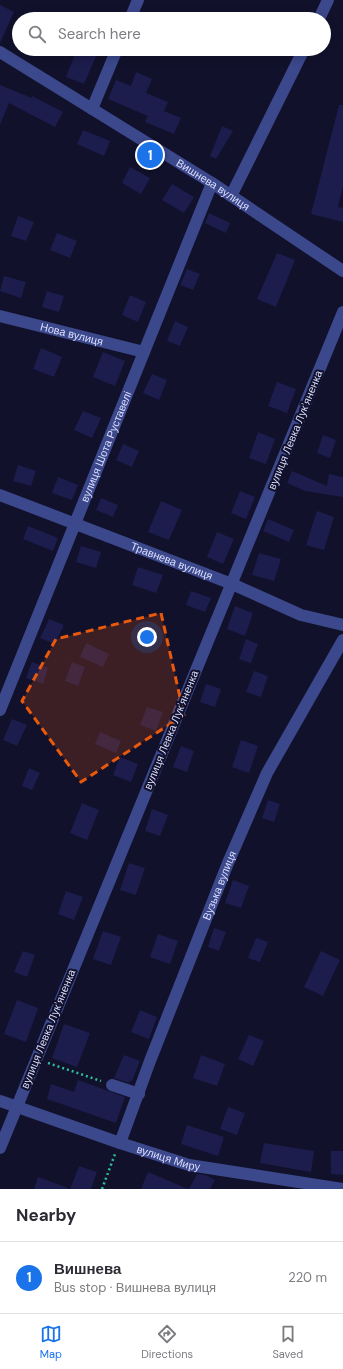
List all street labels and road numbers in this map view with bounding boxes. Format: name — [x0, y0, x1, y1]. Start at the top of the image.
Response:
street label: Вишнева вулиця — [174, 156, 253, 214]
street label: Нова вулиця — [39, 319, 105, 349]
street label: вулиця Левка Лукʼяненка — [265, 368, 326, 492]
street label: вулиця Шота Руставелі — [77, 389, 135, 504]
street label: Травнева вулиця — [129, 539, 215, 583]
street label: вулиця Левка Лукʼяненка — [141, 668, 202, 792]
street label: Вузька вулиця — [199, 849, 239, 922]
street label: вулиця Левка Лукʼяненка — [18, 967, 79, 1091]
street label: вулиця Миру — [135, 1142, 202, 1174]

